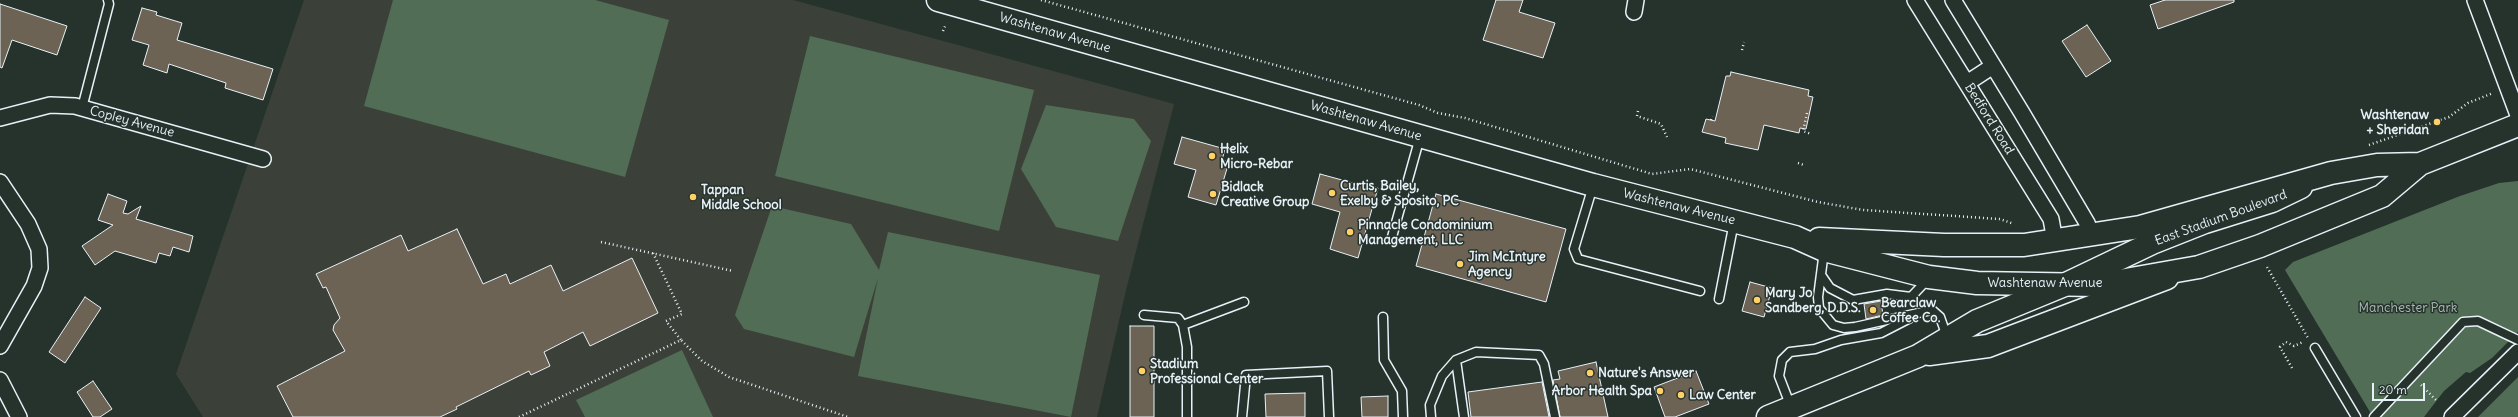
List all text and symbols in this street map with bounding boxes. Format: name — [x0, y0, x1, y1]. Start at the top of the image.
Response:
street label: Washtenaw Avenue — [997, 10, 1113, 56]
street label: Bedford Road — [1961, 81, 2017, 157]
street label: Washtenaw Avenue — [1308, 98, 1424, 144]
street label: Copley Avenue — [88, 103, 176, 141]
place label: Washtenaw + Sheridan — [2360, 107, 2429, 138]
marker: Washtenaw + Sheridan — [2432, 117, 2442, 127]
place label: Helix Micro-Rebar — [1220, 141, 1293, 172]
marker: Helix Micro-Rebar — [1207, 151, 1217, 161]
place label: Curtis, Bailey, Exelby & Sposito, PC — [1340, 178, 1459, 209]
place label: Bidlack Creative Group — [1221, 179, 1309, 210]
place label: Tappan Middle School — [701, 182, 782, 213]
street label: Washtenaw Avenue — [1621, 185, 1737, 229]
street label: East Stadium Boulevard — [2153, 187, 2289, 249]
marker: Curtis, Bailey, Exelby & Sposito, PC — [1327, 188, 1337, 198]
marker: Bidlack Creative Group — [1208, 189, 1218, 199]
marker: Tappan Middle School — [688, 192, 698, 202]
place label: Pinnacle Condominium Management, LLC — [1358, 217, 1493, 248]
marker: Pinnacle Condominium Management, LLC — [1345, 227, 1355, 237]
place label: Jim McIntyre Agency — [1468, 249, 1546, 280]
marker: Jim McIntyre Agency — [1455, 259, 1465, 269]
street label: Washtenaw Avenue — [1987, 275, 2103, 291]
place label: Mary Jo Sandberg, D.D.S. — [1765, 285, 1861, 316]
marker: Mary Jo Sandberg, D.D.S. — [1752, 295, 1762, 305]
place label: Bearclaw Coffee Co. — [1881, 295, 1940, 326]
park label: Manchester Park — [2359, 300, 2457, 316]
marker: Bearclaw Coffee Co. — [1868, 305, 1878, 315]
place label: Stadium Professional Center — [1150, 356, 1263, 387]
place label: Nature's Answer — [1598, 365, 1694, 381]
marker: Stadium Professional Center — [1137, 366, 1147, 376]
marker: Nature's Answer — [1585, 368, 1595, 378]
scale bar — [2374, 375, 2427, 401]
text: 20 m — [2379, 382, 2407, 397]
place label: Arbor Health Spa — [1552, 383, 1652, 399]
marker: Arbor Health Spa — [1655, 386, 1665, 396]
place label: Law Center — [1689, 387, 1756, 403]
marker: Law Center — [1676, 390, 1686, 400]

